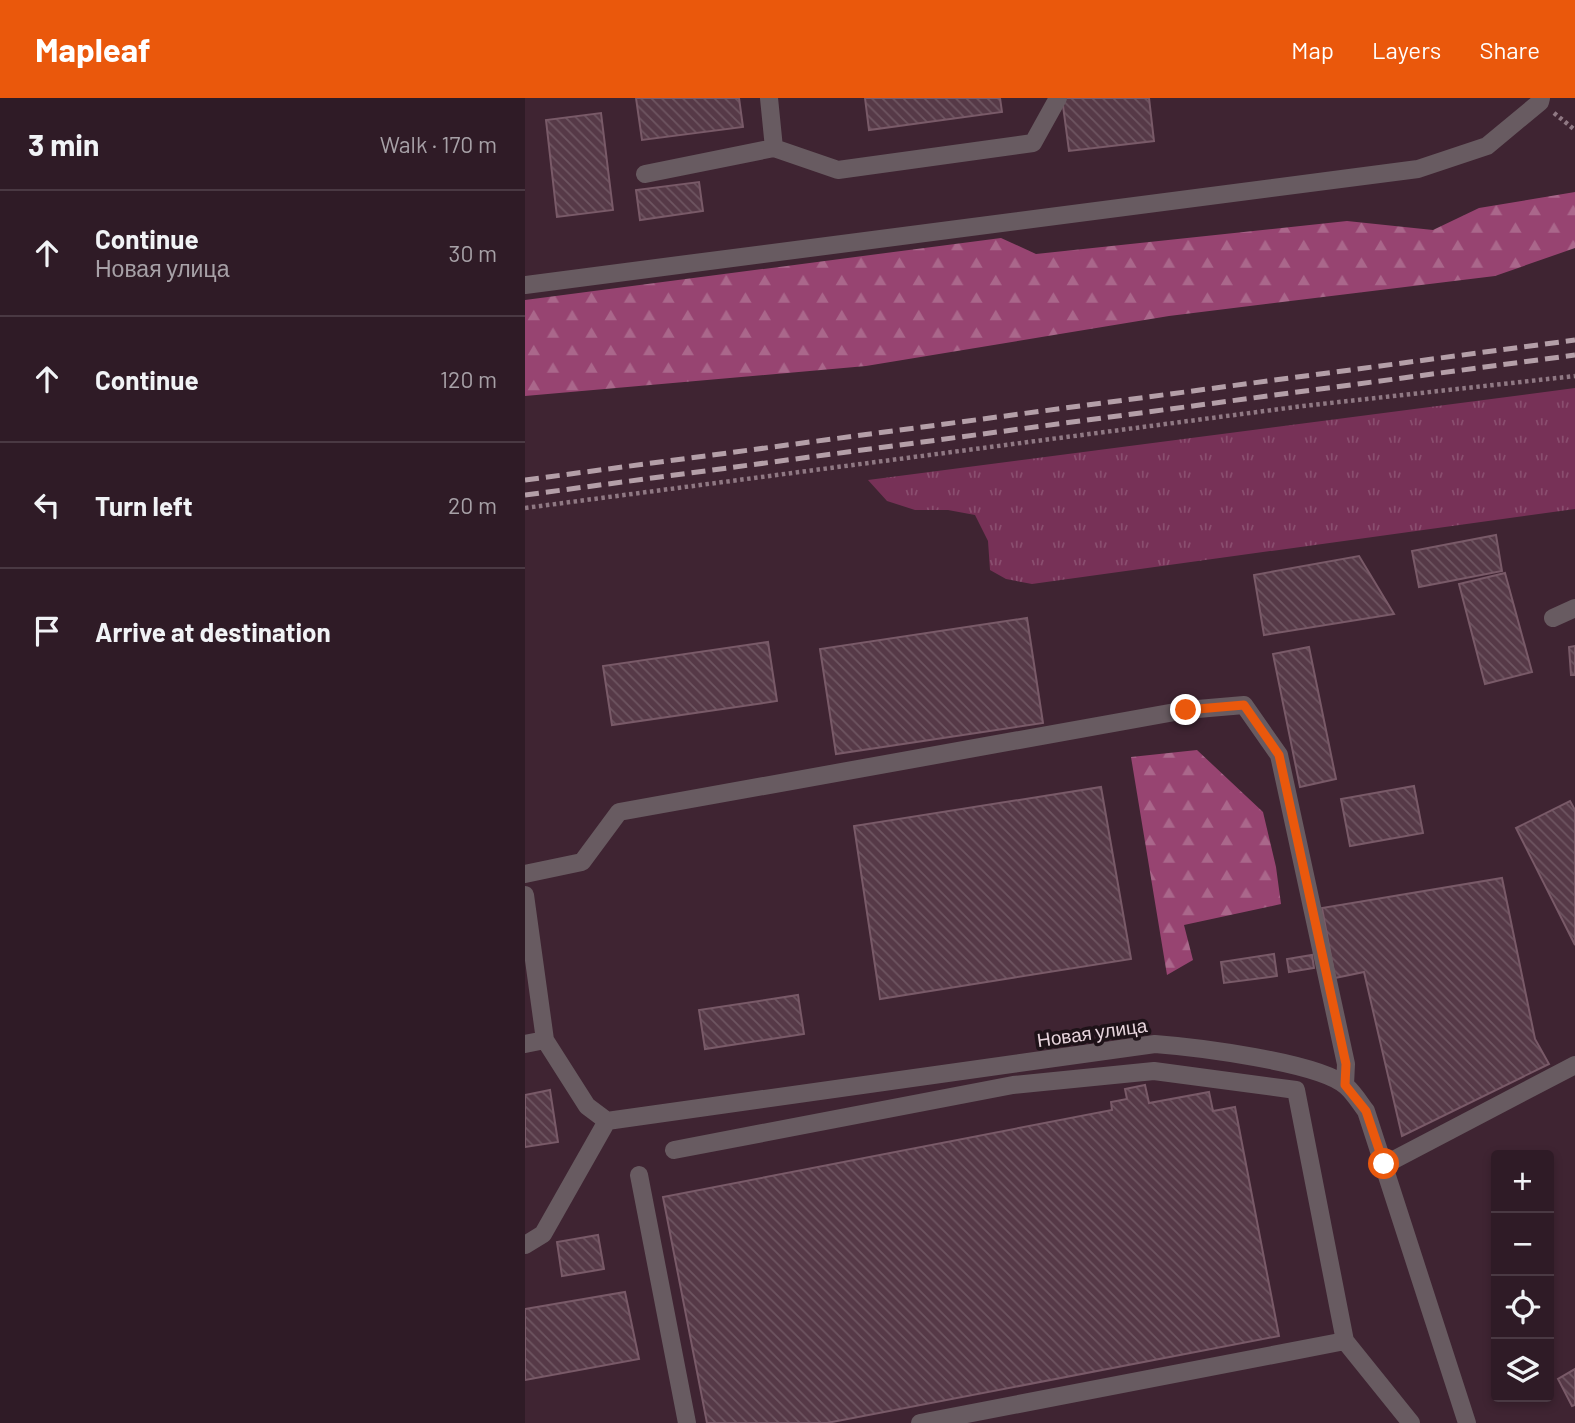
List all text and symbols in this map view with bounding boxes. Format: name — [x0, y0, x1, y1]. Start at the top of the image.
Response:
text: Mapleaf — [35, 29, 151, 69]
text: Map — [1291, 35, 1334, 64]
text: Layers — [1372, 35, 1441, 64]
text: Share — [1479, 35, 1540, 64]
text: 3 min — [28, 126, 99, 162]
text: Walk · 170 m — [380, 130, 497, 158]
text: Continue — [95, 223, 199, 254]
icon: ahead — [28, 234, 66, 272]
text: 30 m — [449, 239, 497, 267]
text: Новая улица — [95, 254, 229, 282]
icon: ahead — [28, 360, 66, 398]
text: Continue — [95, 364, 199, 395]
text: 120 m — [440, 365, 497, 393]
icon: left — [28, 486, 66, 524]
text: Turn left — [95, 490, 193, 521]
text: 20 m — [448, 491, 497, 519]
icon: arrive — [28, 612, 66, 650]
text: Arrive at destination — [95, 616, 331, 647]
route end — [1170, 694, 1201, 725]
street label: Новая улица — [1035, 1013, 1149, 1051]
route start — [1368, 1148, 1399, 1179]
map controls — [1491, 1150, 1554, 1402]
button: + — [1491, 1150, 1554, 1213]
button: − — [1491, 1213, 1554, 1276]
button: locate — [1491, 1276, 1554, 1339]
button: layers — [1491, 1339, 1554, 1402]

